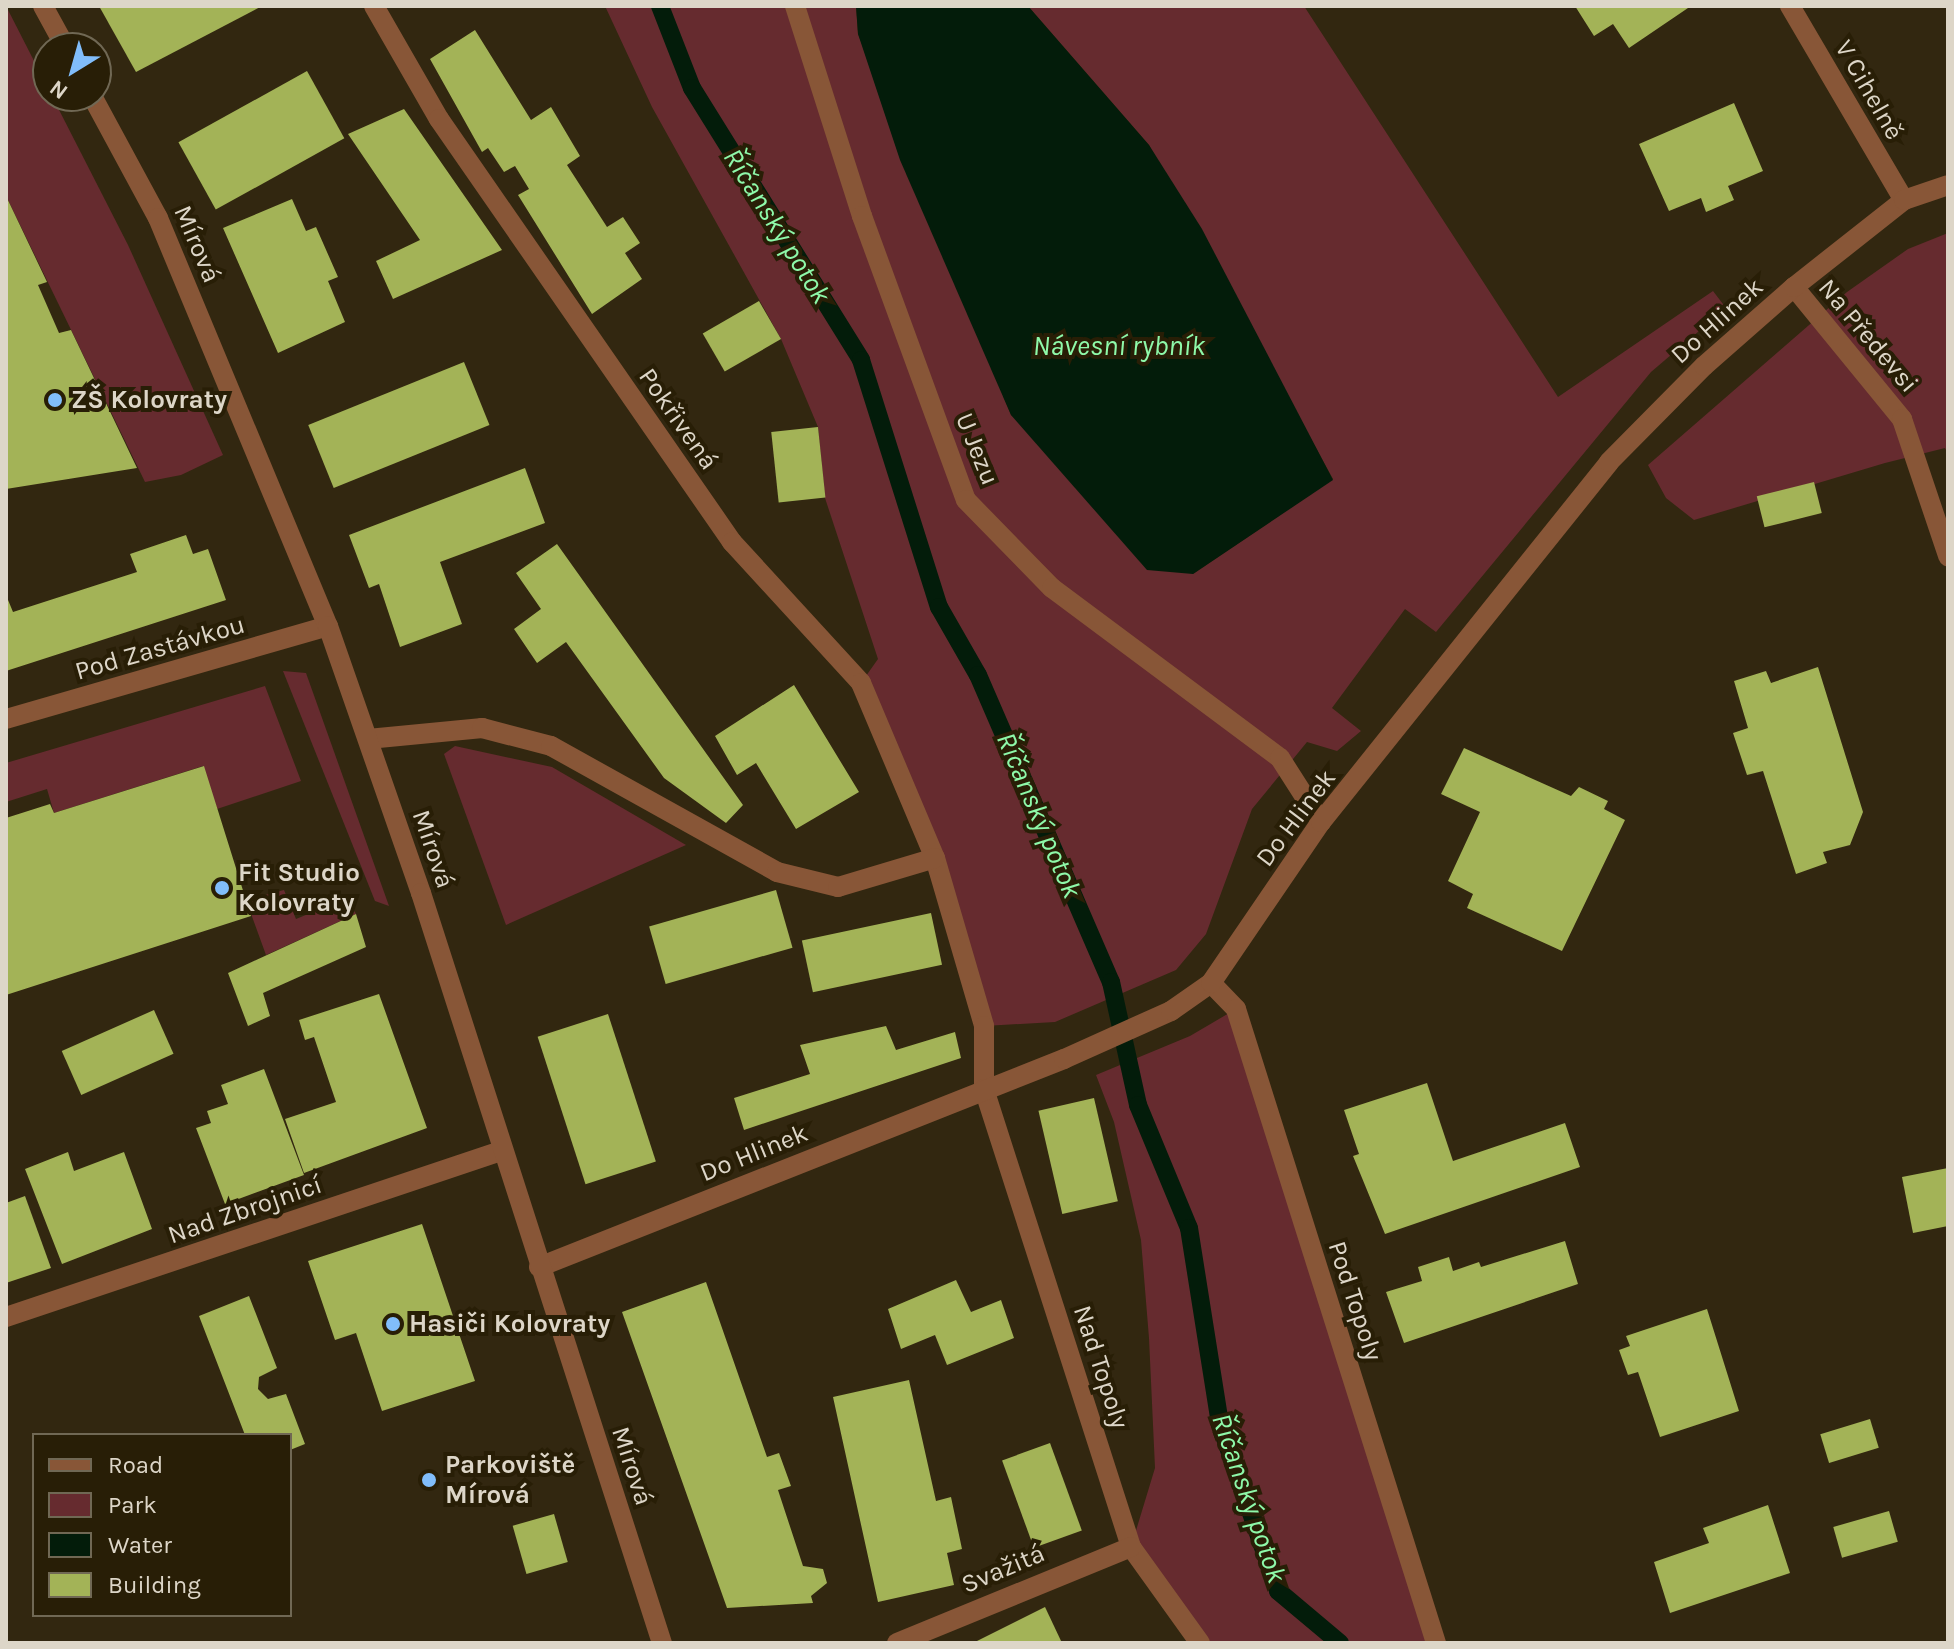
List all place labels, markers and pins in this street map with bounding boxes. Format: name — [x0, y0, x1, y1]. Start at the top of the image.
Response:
place label: ZŠ Kolovraty — [71, 384, 227, 416]
marker: ZŠ Kolovraty — [46, 391, 64, 409]
place label: Fit Studio Kolovraty — [238, 857, 360, 918]
marker: Fit Studio Kolovraty — [213, 879, 231, 897]
place label: Hasiči Kolovraty — [409, 1308, 610, 1340]
marker: Hasiči Kolovraty — [384, 1315, 402, 1333]
place label: Parkoviště Mírová — [445, 1449, 575, 1510]
marker: Parkoviště Mírová — [420, 1471, 438, 1489]

